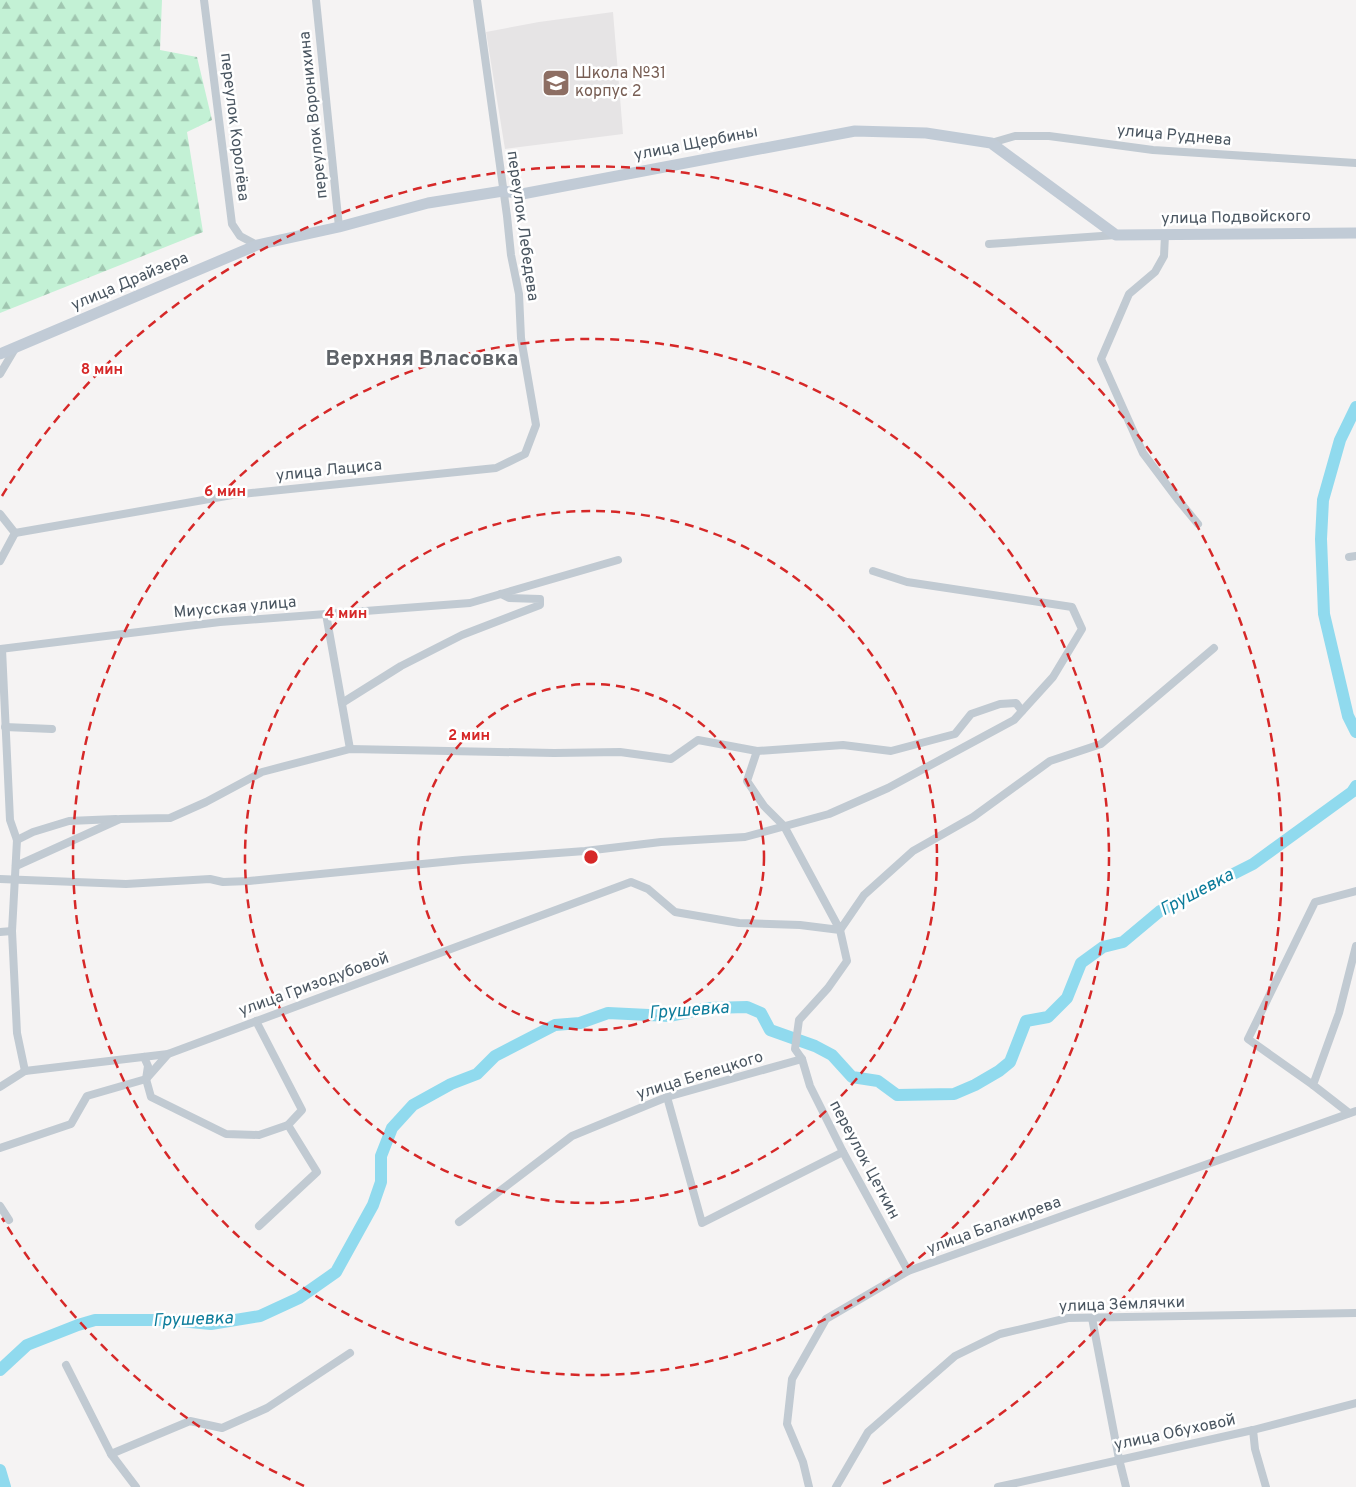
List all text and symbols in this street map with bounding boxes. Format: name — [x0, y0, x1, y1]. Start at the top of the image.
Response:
street label: переулок Воронихина — [295, 30, 333, 200]
street label: переулок Королёва — [215, 52, 253, 202]
place label: Школа №31 корпус 2 — [575, 64, 666, 102]
school or university icon: Школа №31 корпус 2 — [541, 68, 571, 98]
street label: улица Руднева — [1116, 121, 1232, 151]
street label: улица Щербины — [632, 122, 760, 166]
street label: переулок Лебедева — [502, 150, 542, 302]
street label: улица Подвойского — [1161, 207, 1311, 229]
street label: улица Драйзера — [68, 248, 192, 316]
district label: Верхняя Власовка — [325, 346, 519, 373]
text: 8 мин — [81, 361, 123, 380]
street label: улица Лациса — [275, 455, 383, 487]
text: 6 мин — [204, 483, 246, 502]
street label: Миусская улица — [173, 593, 297, 623]
text: 4 мин — [325, 605, 367, 624]
text: 2 мин — [448, 727, 490, 746]
centre of rings — [582, 848, 600, 866]
water label: Грушевка — [1156, 864, 1238, 922]
street label: улица Гризодубовой — [236, 949, 392, 1021]
water label: Грушевка — [648, 997, 730, 1025]
street label: улица Белецкого — [634, 1047, 766, 1105]
street label: переулок Цеткин — [824, 1097, 904, 1223]
street label: улица Балакирева — [924, 1192, 1064, 1260]
street label: улица Землячки — [1059, 1293, 1185, 1317]
water label: Грушевка — [153, 1307, 234, 1333]
street label: улица Обуховой — [1112, 1410, 1238, 1456]

